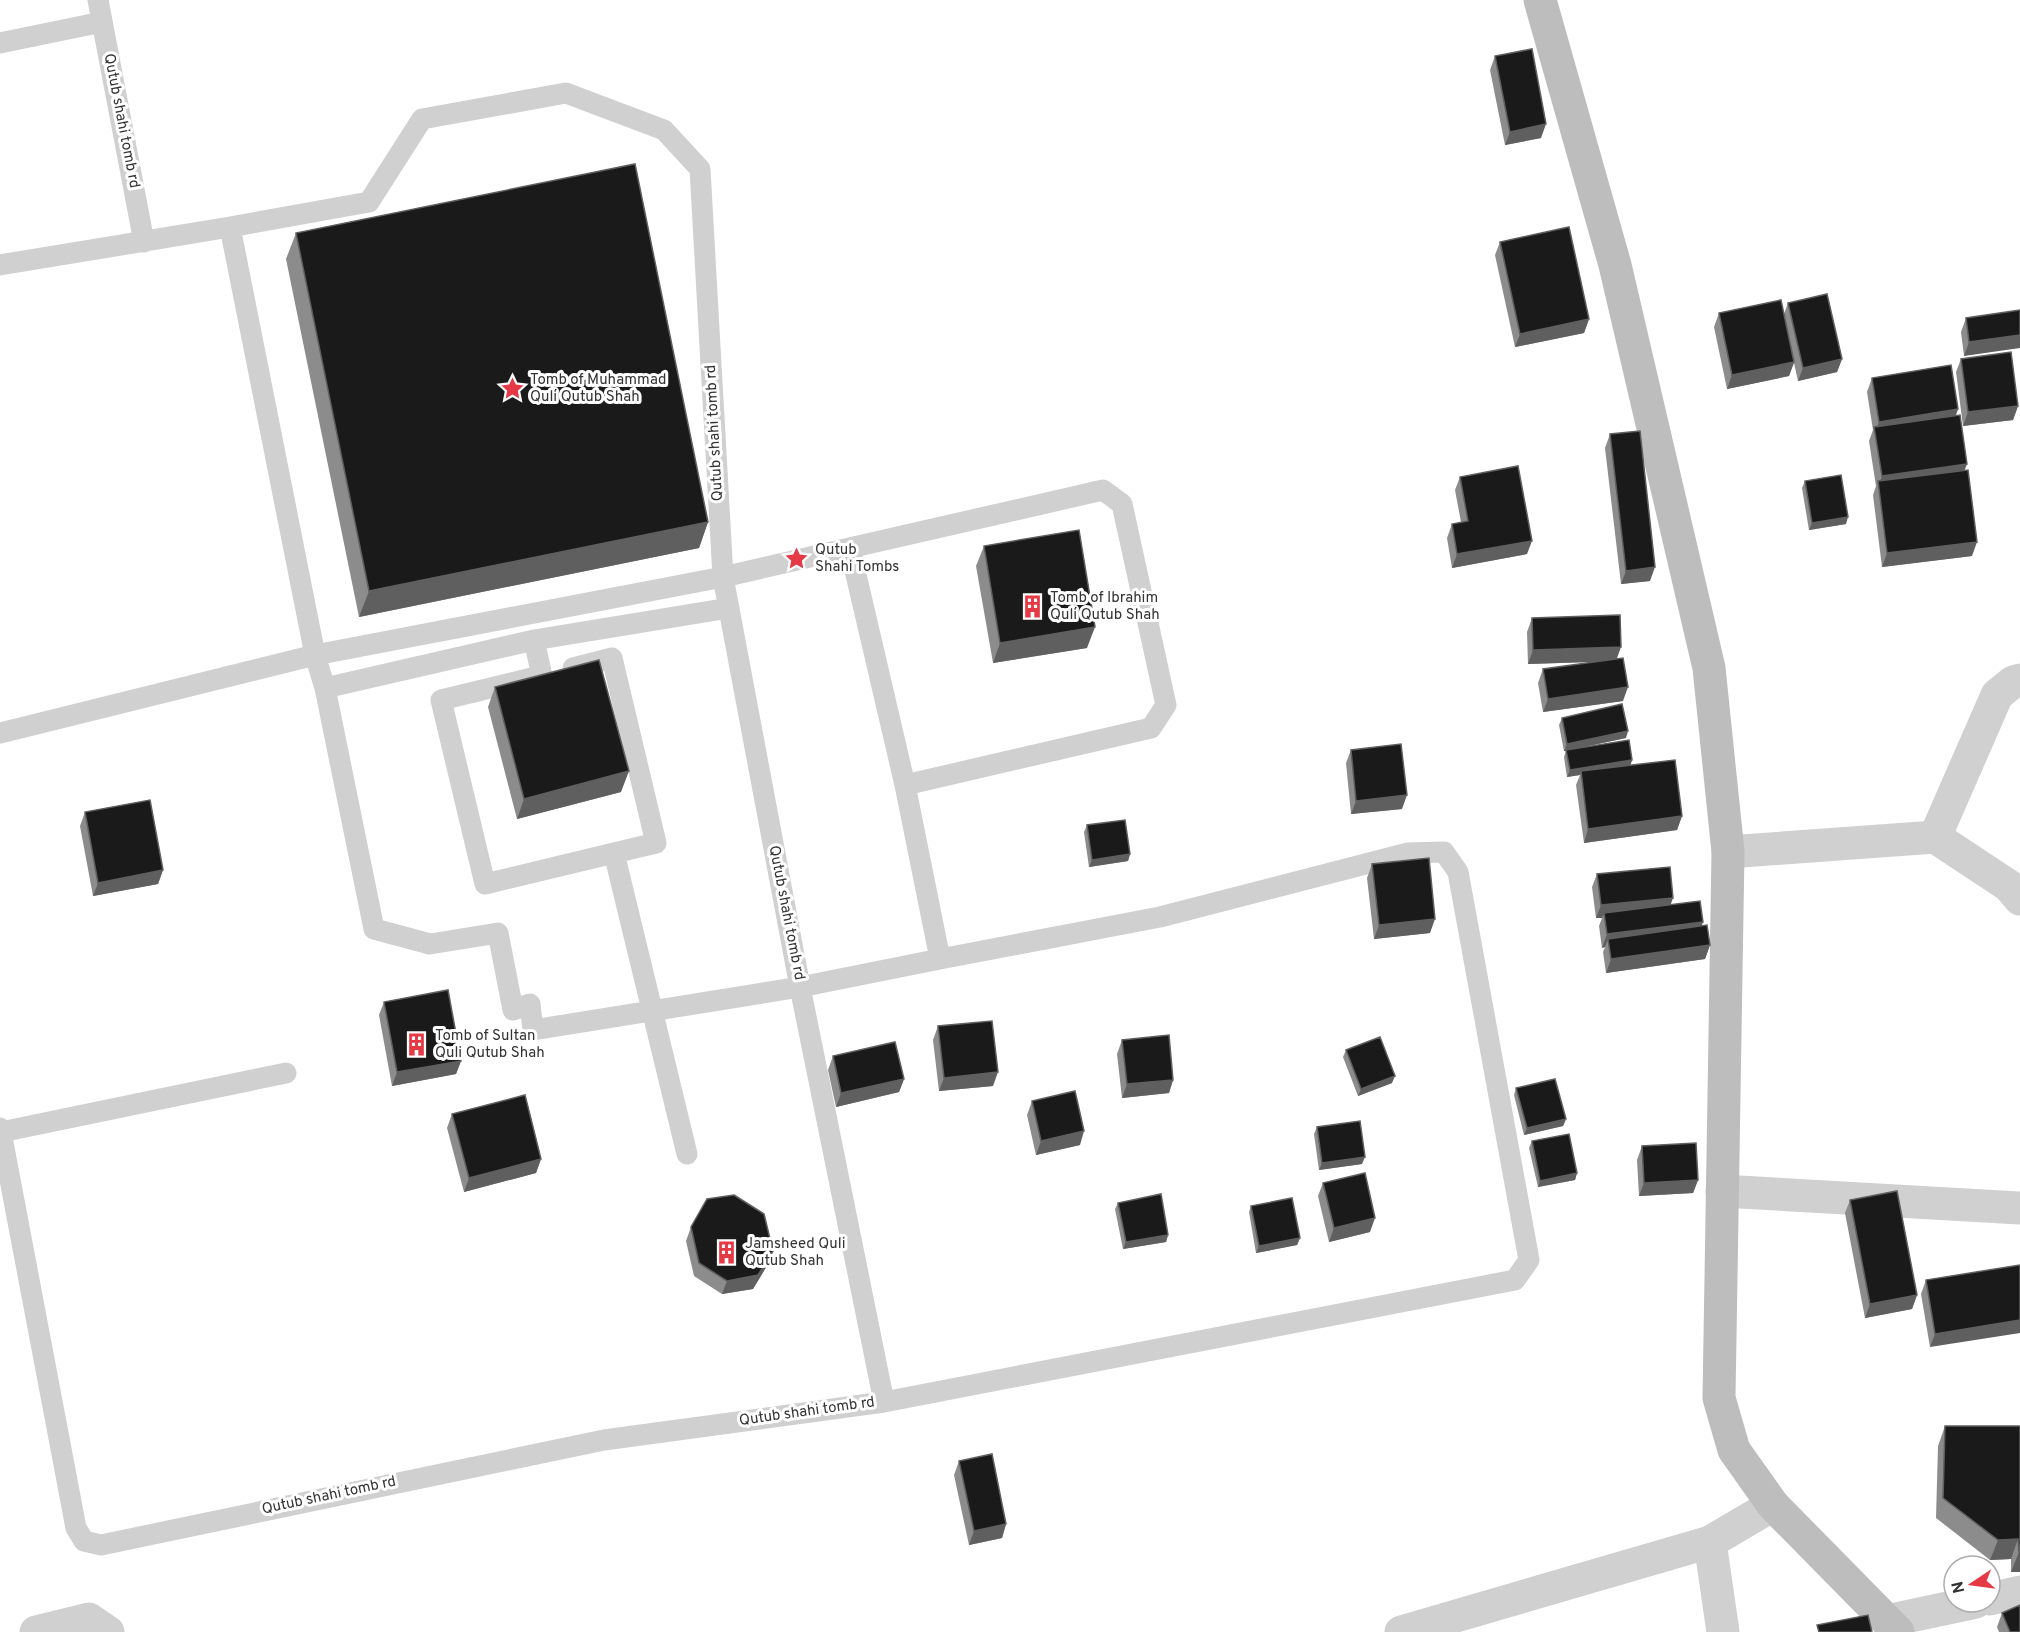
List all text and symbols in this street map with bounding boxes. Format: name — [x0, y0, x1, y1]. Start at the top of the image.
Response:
street label: Qutub shahi tomb rd — [99, 52, 143, 190]
street label: Qutub shahi tomb rd — [702, 364, 728, 502]
place label: Tomb of Muhammad Quli Qutub Shah — [530, 371, 666, 407]
place icon: Tomb of Muhammad Quli Qutub Shah — [499, 376, 525, 402]
place label: Qutub Shahi Tombs — [815, 541, 899, 577]
place icon: Qutub Shahi Tombs — [784, 546, 810, 572]
place label: Tomb of Ibrahim Quli Qutub Shah — [1050, 589, 1160, 625]
building icon: Tomb of Ibrahim Quli Qutub Shah — [1019, 594, 1045, 620]
street label: Qutub shahi tomb rd — [764, 844, 808, 982]
place label: Tomb of Sultan Quli Qutub Shah — [435, 1027, 545, 1063]
building icon: Tomb of Sultan Quli Qutub Shah — [404, 1032, 430, 1058]
place label: Jamsheed Quli Qutub Shah — [745, 1235, 845, 1271]
building icon: Jamsheed Quli Qutub Shah — [714, 1240, 740, 1266]
street label: Qutub shahi tomb rd — [738, 1393, 876, 1431]
street label: Qutub shahi tomb rd — [260, 1472, 398, 1520]
north arrow — [1942, 1554, 2002, 1614]
text: N — [1948, 1579, 1970, 1595]

